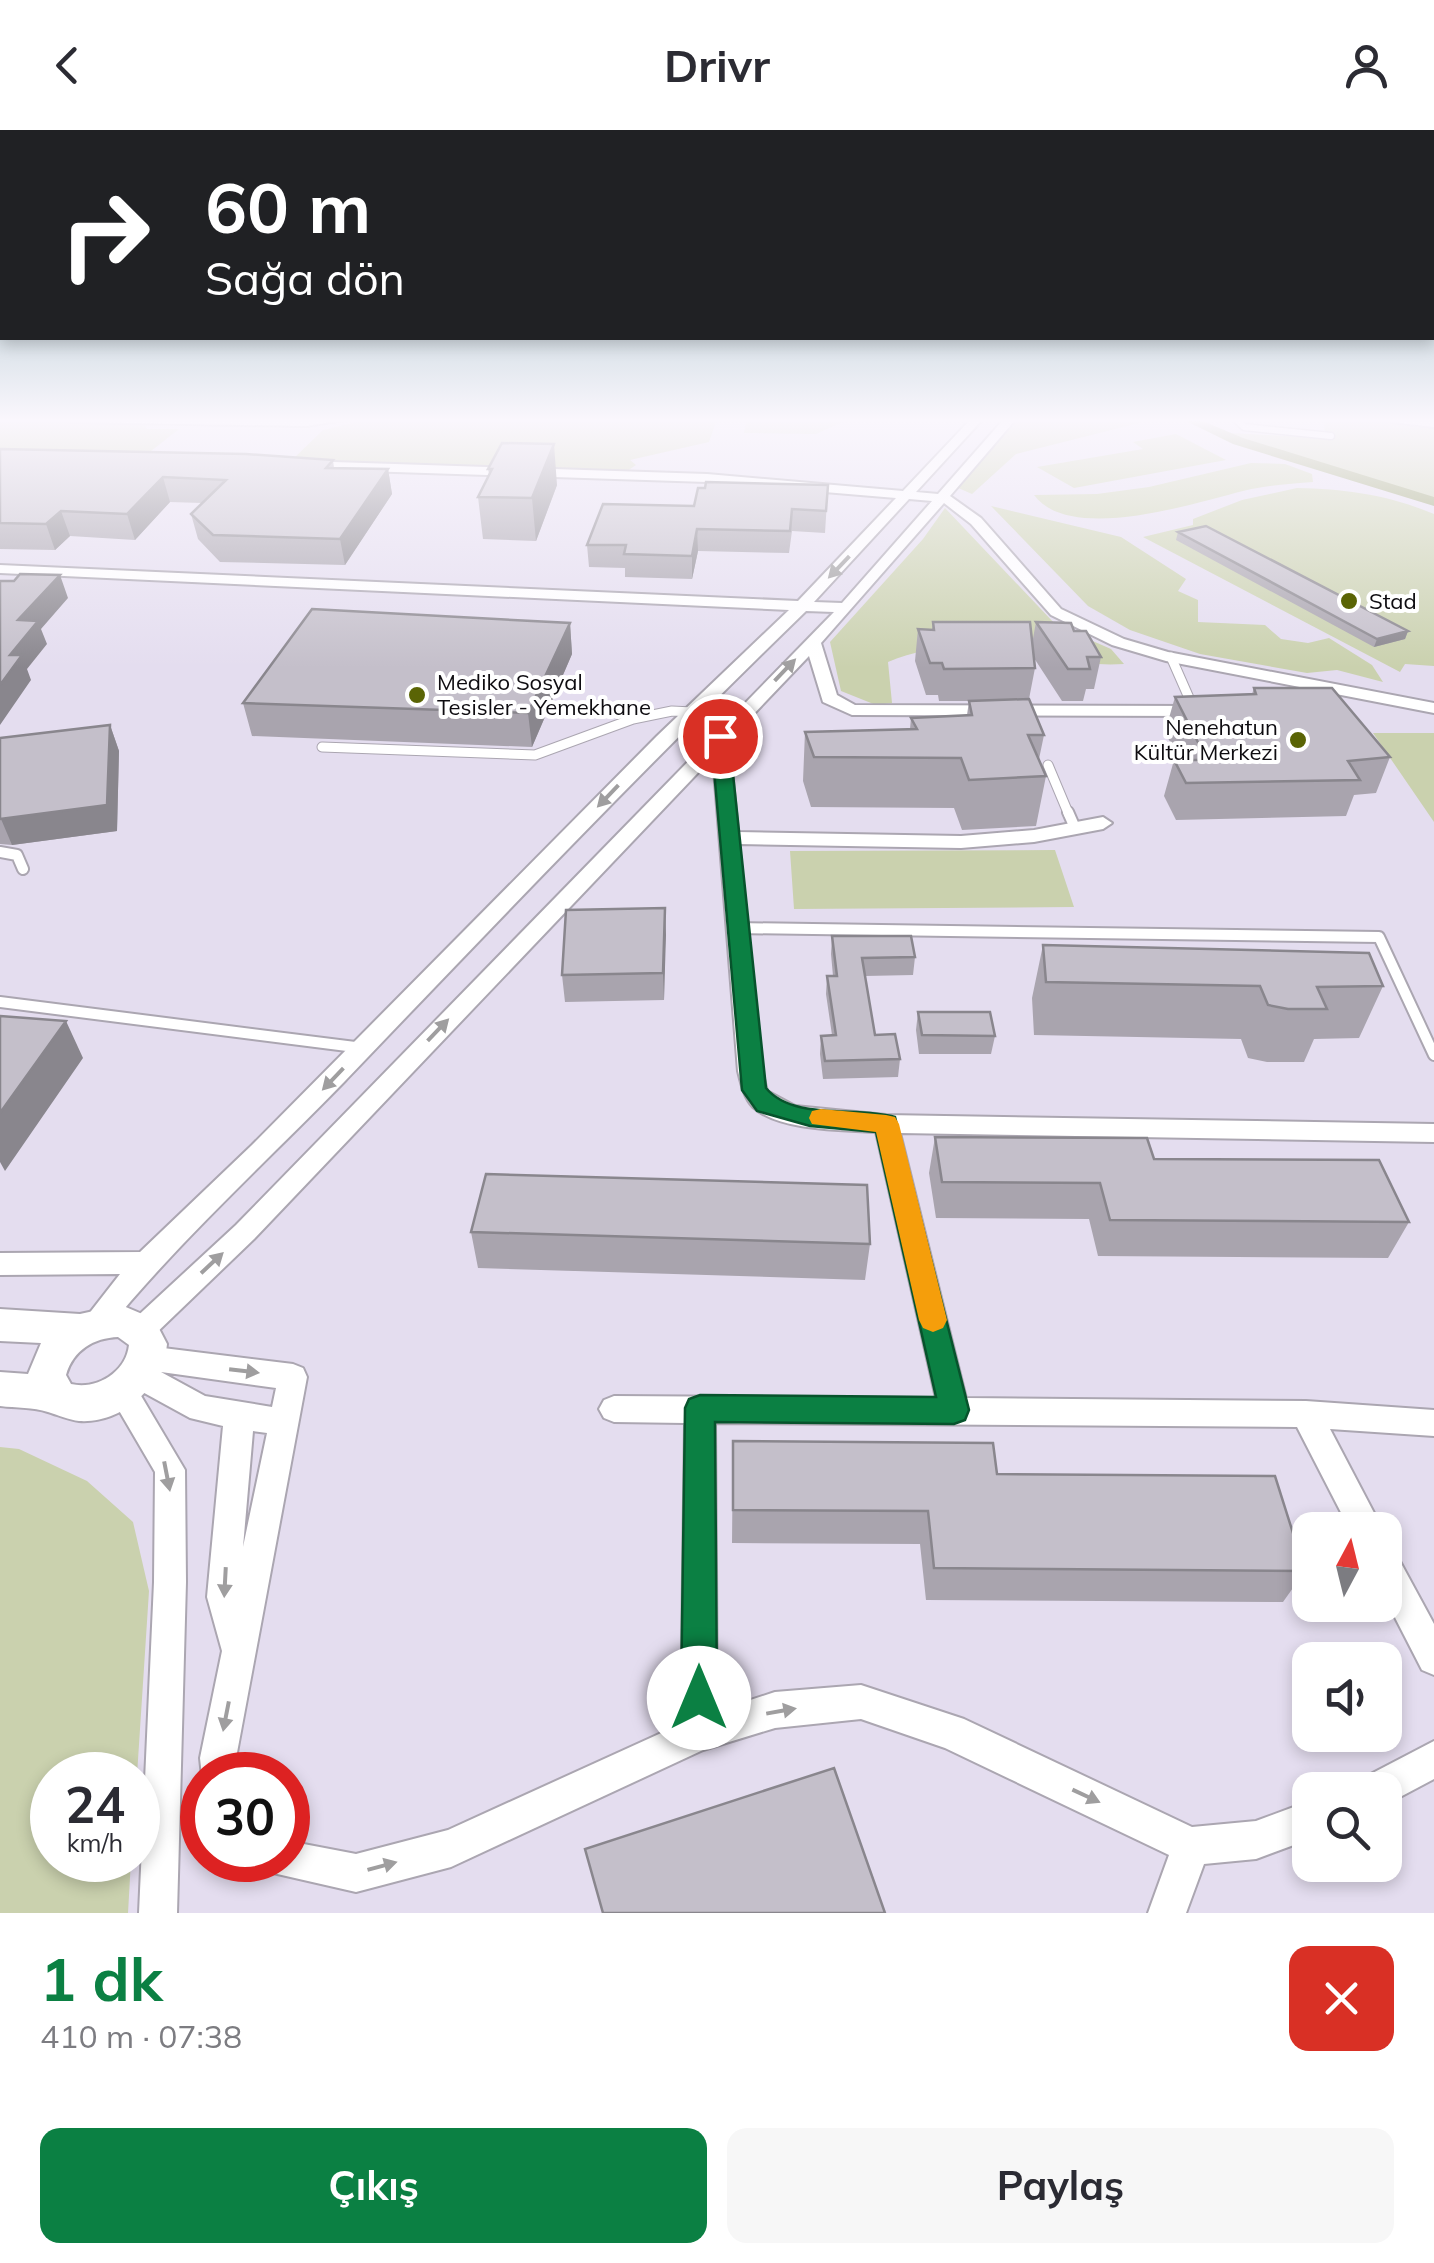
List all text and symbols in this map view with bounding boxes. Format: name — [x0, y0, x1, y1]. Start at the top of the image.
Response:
text: Drivr — [664, 37, 770, 93]
icon: back — [40, 38, 95, 93]
icon: person — [1339, 38, 1394, 93]
text: 60 m — [205, 163, 371, 251]
icon: right — [40, 170, 170, 300]
text: Sağa dön — [205, 250, 405, 306]
one-way arrow — [828, 555, 851, 579]
place label: Stad — [1369, 587, 1417, 615]
marker: Stad — [1338, 590, 1360, 612]
one-way arrow — [773, 658, 796, 682]
place label: Mediko Sosyal Tesisler - Yemekhane — [437, 668, 651, 721]
marker: Mediko Sosyal Tesisler - Yemekhane — [406, 684, 428, 706]
pin — [678, 694, 763, 779]
icon: arrive — [693, 709, 748, 764]
place label: Nenehatun Kültür Merkezi — [1134, 713, 1278, 766]
marker: Nenehatun Kültür Merkezi — [1287, 729, 1309, 751]
one-way arrow — [597, 783, 621, 807]
one-way arrow — [426, 1018, 449, 1042]
one-way arrow — [321, 1066, 345, 1090]
one-way arrow — [200, 1252, 224, 1275]
one-way arrow — [229, 1363, 261, 1379]
one-way arrow — [159, 1460, 175, 1491]
north arrow — [1292, 1512, 1402, 1622]
map controls — [1292, 1512, 1402, 1882]
one-way arrow — [216, 1567, 232, 1599]
button: sound — [1292, 1642, 1402, 1752]
position arrow — [647, 1646, 751, 1750]
one-way arrow — [218, 1701, 234, 1732]
one-way arrow — [766, 1703, 797, 1718]
speed limit sign: 30 — [180, 1752, 310, 1882]
button: search — [1292, 1772, 1402, 1882]
text: 24 — [65, 1773, 125, 1836]
one-way arrow — [1072, 1788, 1101, 1805]
text: km/h — [67, 1827, 123, 1858]
one-way arrow — [367, 1858, 398, 1874]
text: 1 dk — [40, 1941, 163, 2016]
button: close — [1289, 1946, 1394, 2051]
text: 410 m · 07:38 — [40, 2016, 242, 2056]
button: Çıkış — [40, 2128, 707, 2243]
button: Paylaş — [727, 2128, 1394, 2243]

